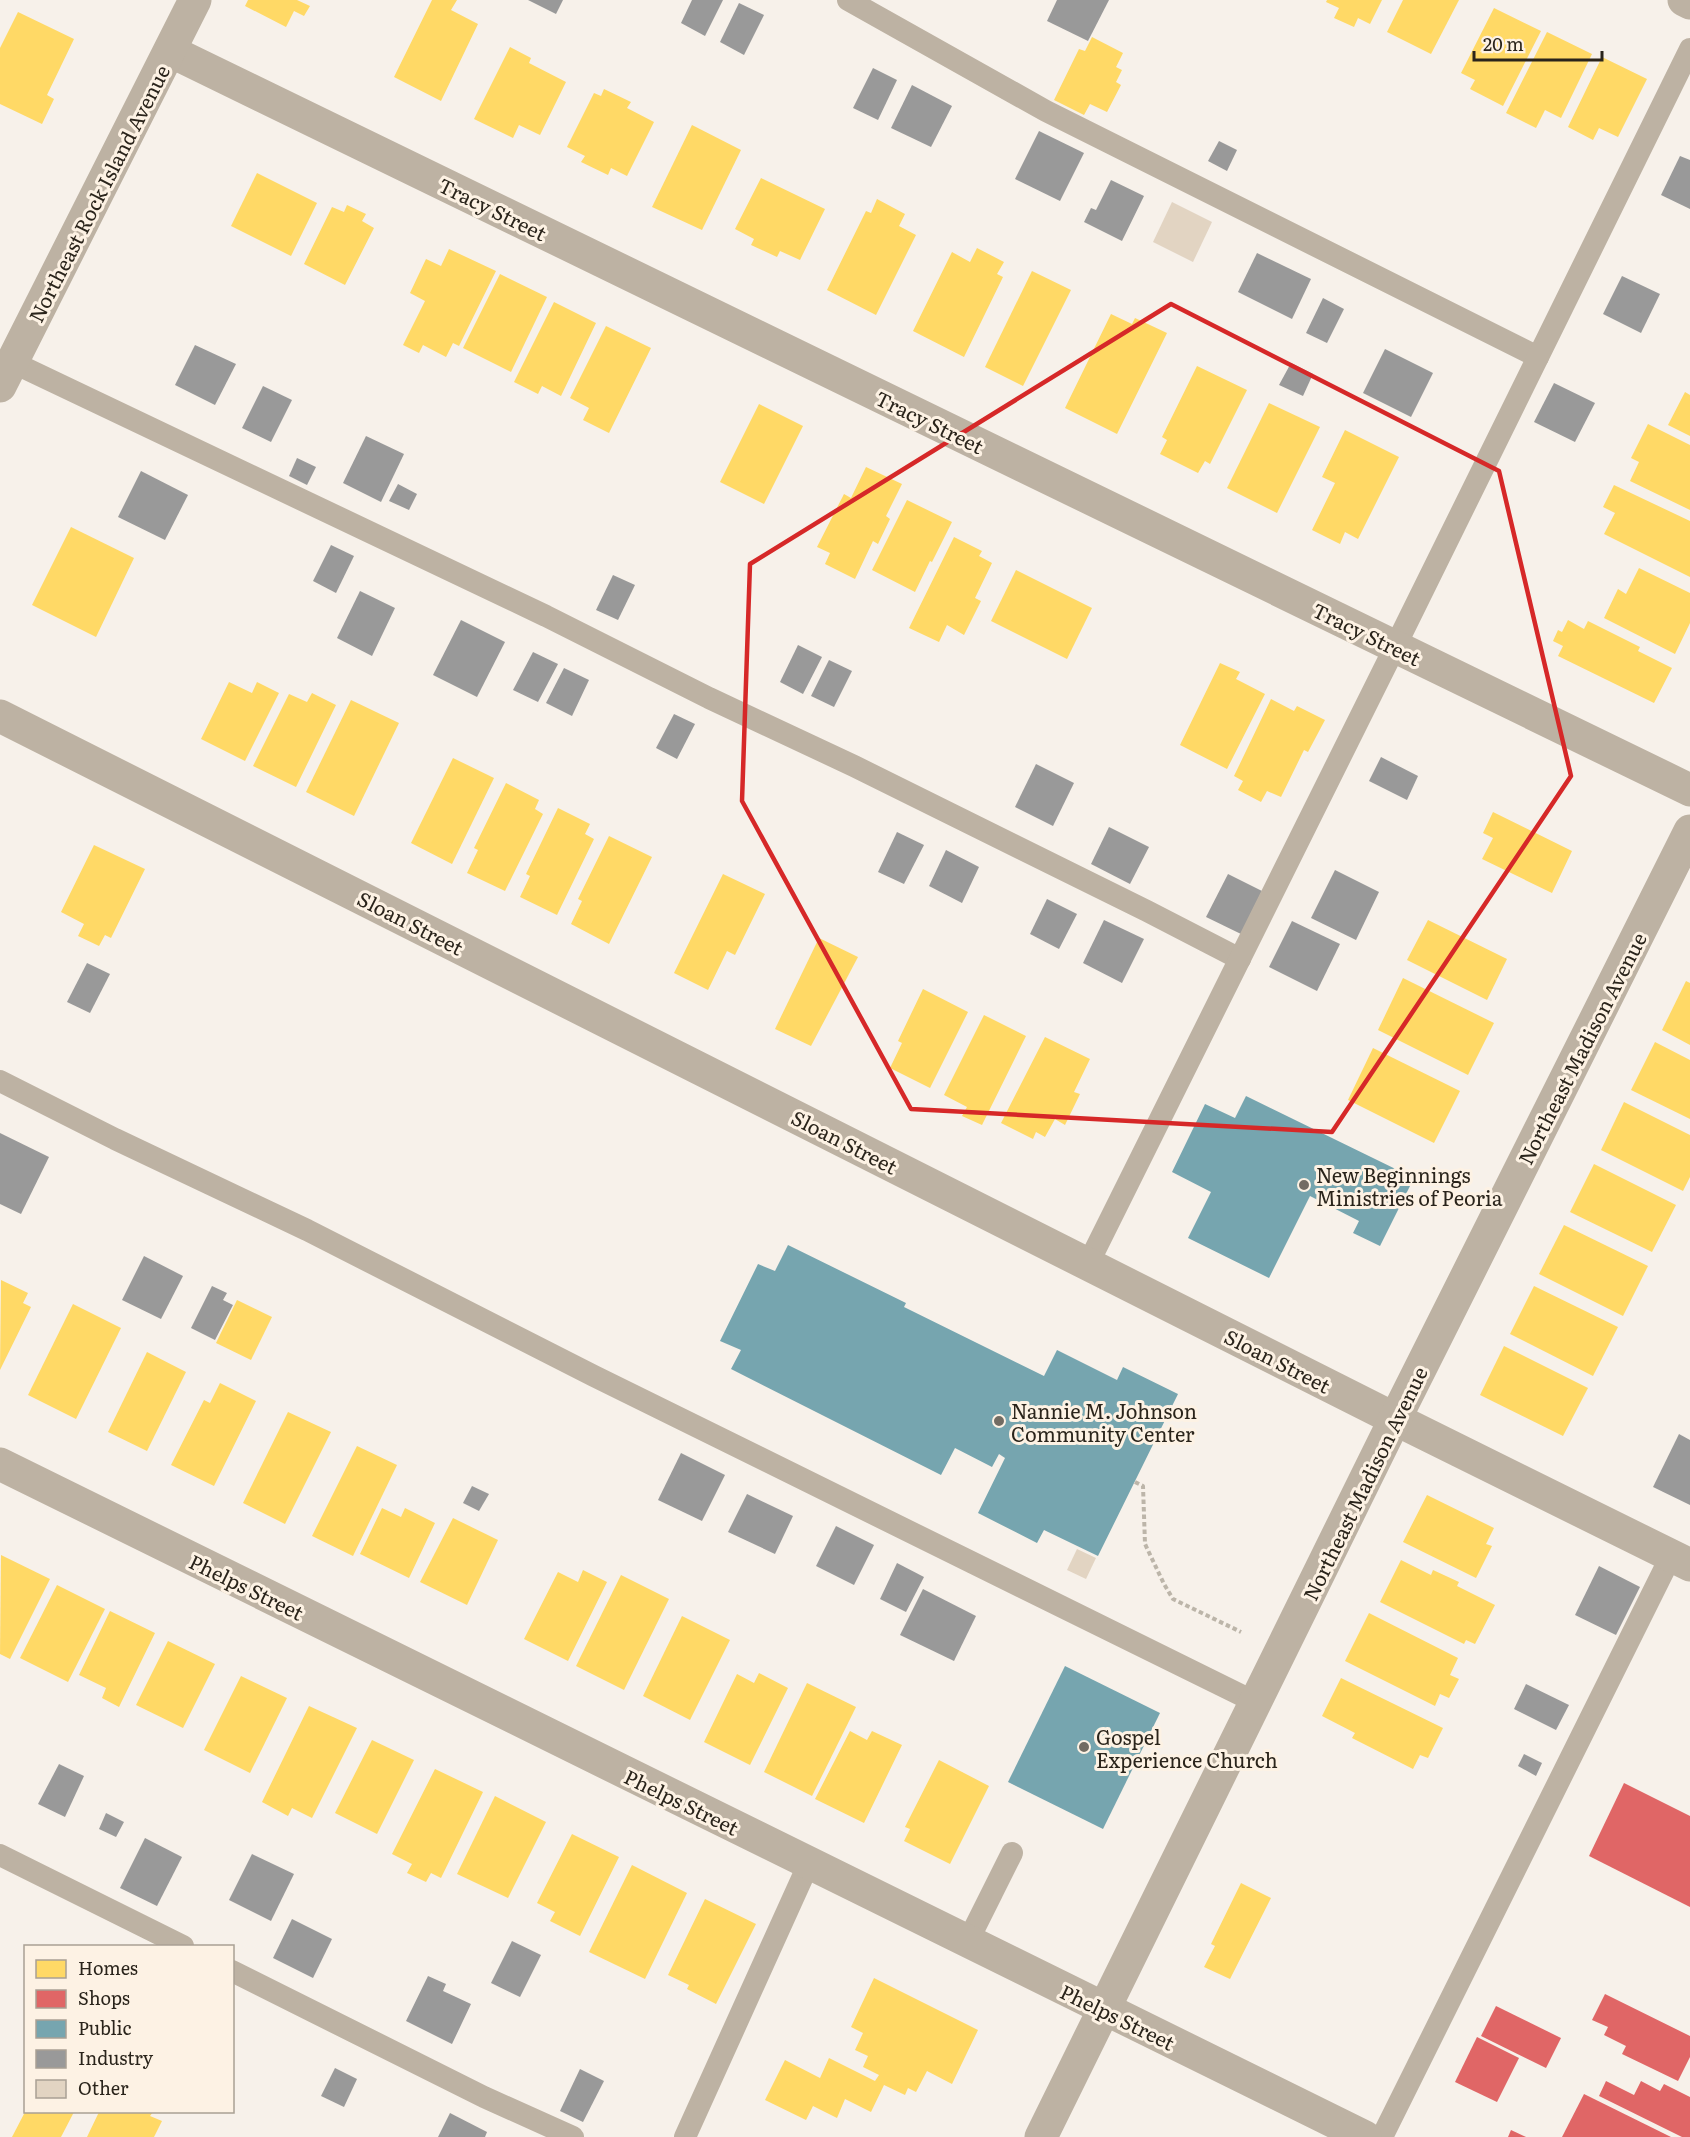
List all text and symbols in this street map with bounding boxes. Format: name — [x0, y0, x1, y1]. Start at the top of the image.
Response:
scale bar — [1474, 24, 1602, 62]
text: 20 m — [1483, 30, 1524, 57]
street label: Northeast Rock Island Avenue — [20, 59, 176, 327]
street label: Tracy Street — [434, 169, 552, 247]
street label: Tracy Street — [871, 382, 989, 460]
street label: Tracy Street — [1308, 594, 1426, 672]
street label: Sloan Street — [353, 882, 469, 962]
street label: Northeast Madison Avenue — [1509, 927, 1653, 1169]
street label: Sloan Street — [787, 1101, 903, 1181]
place label: New Beginnings Ministries of Peoria — [1316, 1159, 1503, 1212]
marker: New Beginnings Ministries of Peoria — [1297, 1178, 1311, 1192]
street label: Sloan Street — [1220, 1320, 1336, 1400]
street label: Northeast Madison Avenue — [1294, 1361, 1434, 1605]
place label: Nannie M. Johnson Community Center — [1011, 1395, 1197, 1448]
marker: Nannie M. Johnson Community Center — [992, 1414, 1006, 1428]
street label: Phelps Street — [185, 1545, 309, 1627]
place label: Gospel Experience Church — [1096, 1721, 1278, 1774]
marker: Gospel Experience Church — [1077, 1740, 1091, 1754]
street label: Phelps Street — [620, 1760, 744, 1842]
legend — [24, 1945, 234, 2113]
text: Homes — [78, 1954, 138, 1981]
street label: Phelps Street — [1056, 1975, 1180, 2057]
text: Shops — [78, 1984, 130, 2011]
text: Public — [78, 2014, 132, 2041]
text: Industry — [78, 2044, 154, 2071]
text: Other — [78, 2074, 129, 2101]

